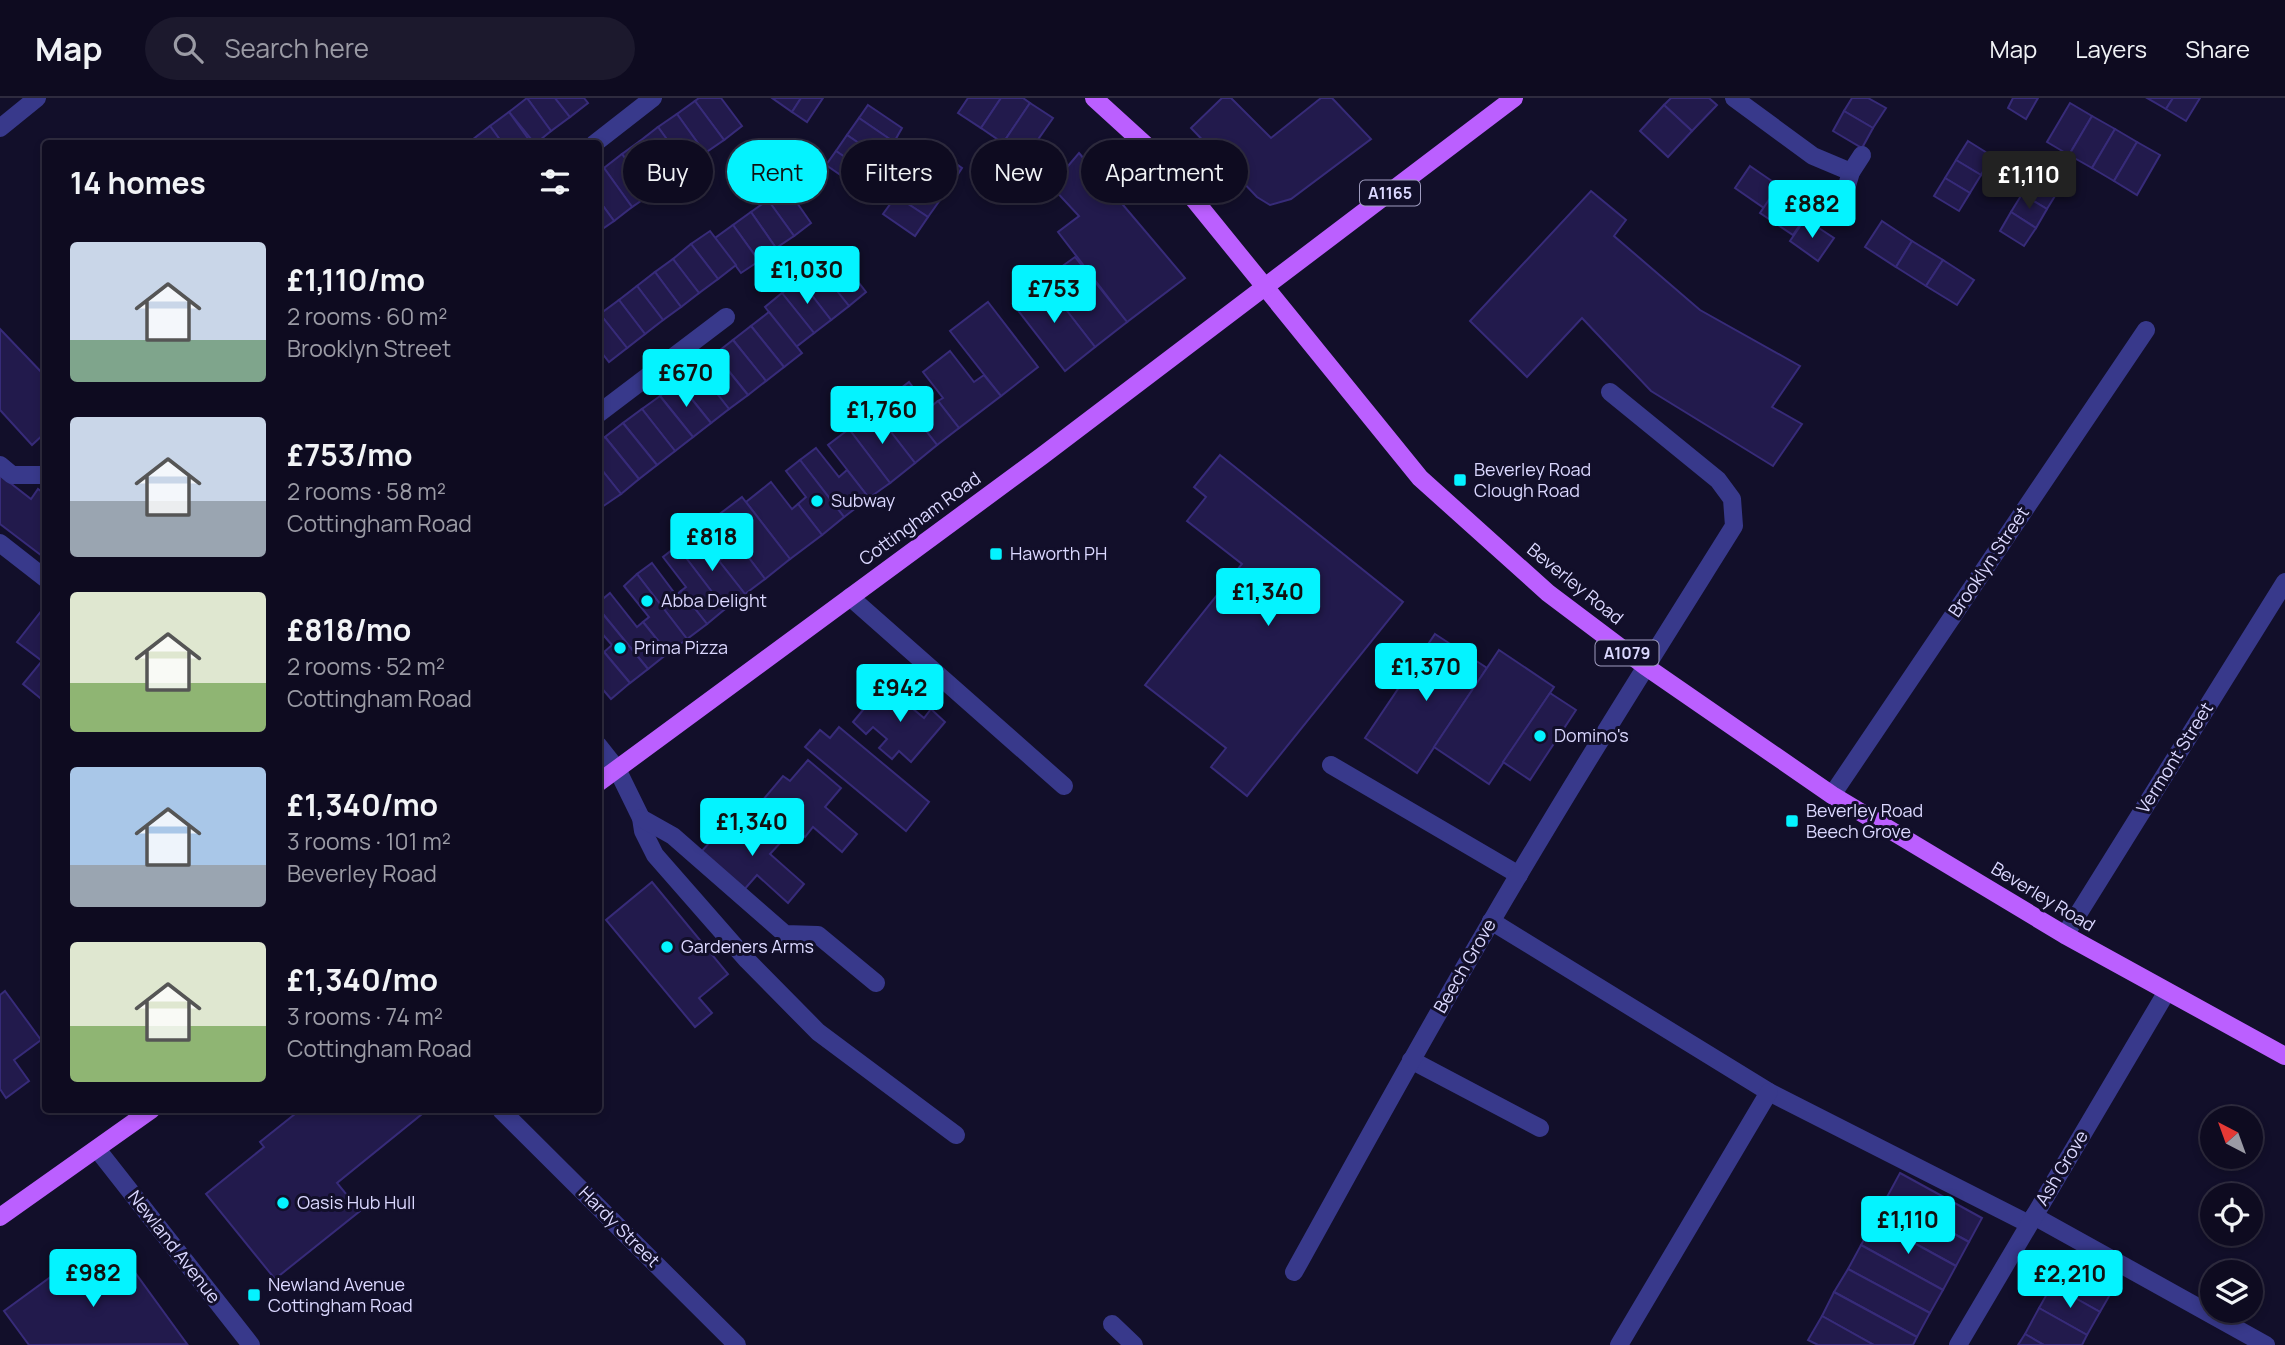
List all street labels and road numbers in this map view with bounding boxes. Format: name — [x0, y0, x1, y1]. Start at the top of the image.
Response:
road number: A1165 — [1360, 180, 1420, 206]
street label: Cottingham Road — [854, 466, 985, 570]
street label: Brooklyn Street — [1942, 501, 2034, 621]
street label: Beverley Road — [1522, 537, 1629, 629]
road number: A1079 — [1596, 640, 1658, 666]
street label: Vermont Street — [2130, 697, 2218, 818]
street label: Beverley Road — [1987, 856, 2100, 937]
street label: Beech Grove — [1428, 914, 1501, 1017]
street label: Ash Grove — [2029, 1125, 2093, 1210]
street label: Hardy Street — [574, 1181, 665, 1272]
street label: Newland Avenue — [123, 1185, 226, 1308]

